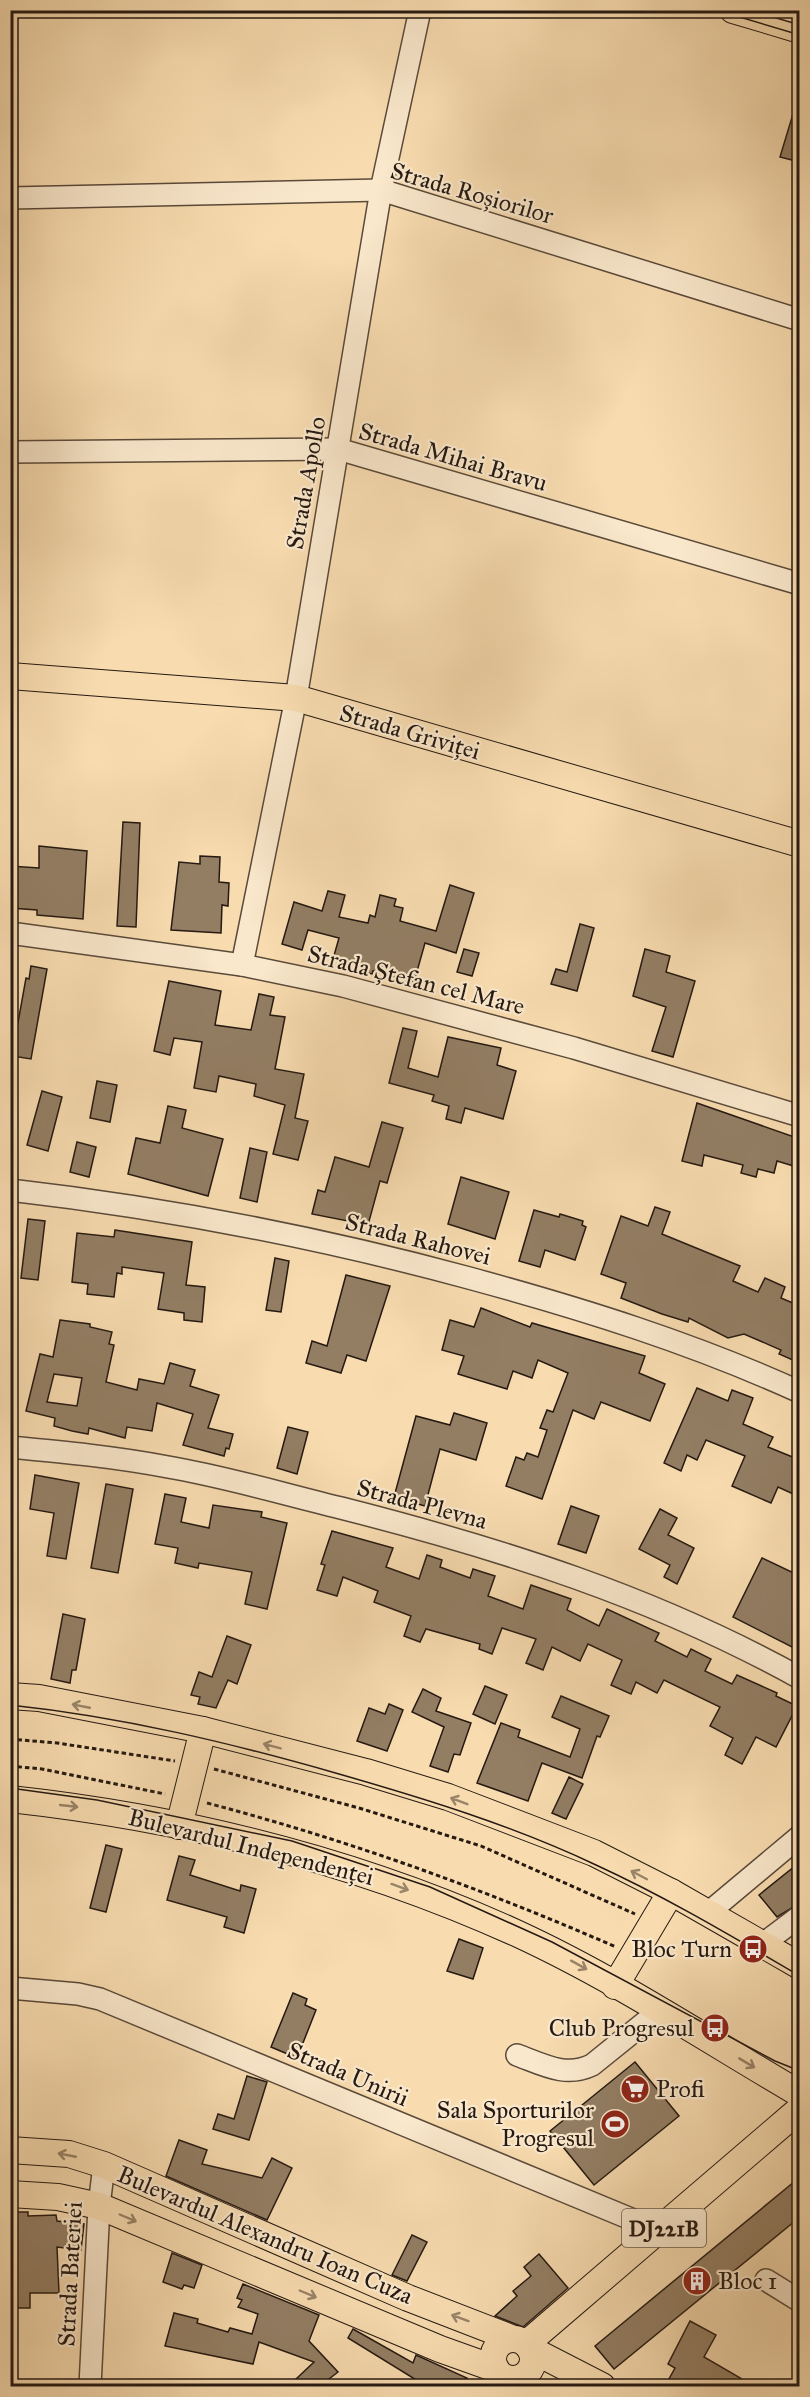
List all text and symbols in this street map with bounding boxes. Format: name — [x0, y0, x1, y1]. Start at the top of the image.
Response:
street label: Strada Roșiorilor — [387, 155, 557, 231]
street label: Strada Apollo — [280, 414, 332, 552]
street label: Strada Mihai Bravu — [355, 416, 551, 498]
street label: Strada Griviței — [336, 698, 484, 767]
street label: Strada Ștefan cel Mare — [304, 938, 528, 1022]
street label: Strada Rahovei — [342, 1206, 494, 1272]
street label: Strada Plevna — [354, 1472, 491, 1536]
one-way arrow — [72, 1700, 91, 1711]
one-way arrow — [262, 1740, 281, 1752]
one-way arrow — [450, 1795, 468, 1806]
one-way arrow — [58, 1801, 78, 1812]
street label: Bulevardul Independenței — [125, 1802, 377, 1892]
one-way arrow — [631, 1869, 648, 1881]
one-way arrow — [391, 1882, 409, 1893]
bus stop icon: Bloc Turn — [737, 1933, 769, 1965]
place label: Bloc Turn — [631, 1934, 732, 1964]
one-way arrow — [569, 1960, 587, 1971]
bus stop icon: Club Progresul — [699, 2012, 731, 2044]
place label: Club Progresul — [549, 2013, 695, 2043]
street label: Strada Unirii — [283, 2035, 414, 2113]
one-way arrow — [738, 2057, 755, 2069]
supermarket icon: Profi — [619, 2073, 651, 2105]
place label: Profi — [656, 2074, 705, 2104]
place label: Sala Sporturilor Progresul — [437, 2095, 595, 2153]
sports icon: Sala Sporturilor Progresul — [599, 2108, 631, 2140]
one-way arrow — [58, 2149, 77, 2160]
street label: Bulevardul Alexandru Ioan Cuza — [113, 2159, 418, 2311]
street label: Strada Bateriei — [51, 2200, 89, 2347]
road number: DJ221B — [622, 2209, 706, 2247]
one-way arrow — [119, 2213, 137, 2224]
building icon: Bloc 1 — [681, 2265, 713, 2297]
place label: Bloc 1 — [718, 2266, 777, 2296]
one-way arrow — [299, 2288, 317, 2300]
one-way arrow — [451, 2311, 470, 2322]

